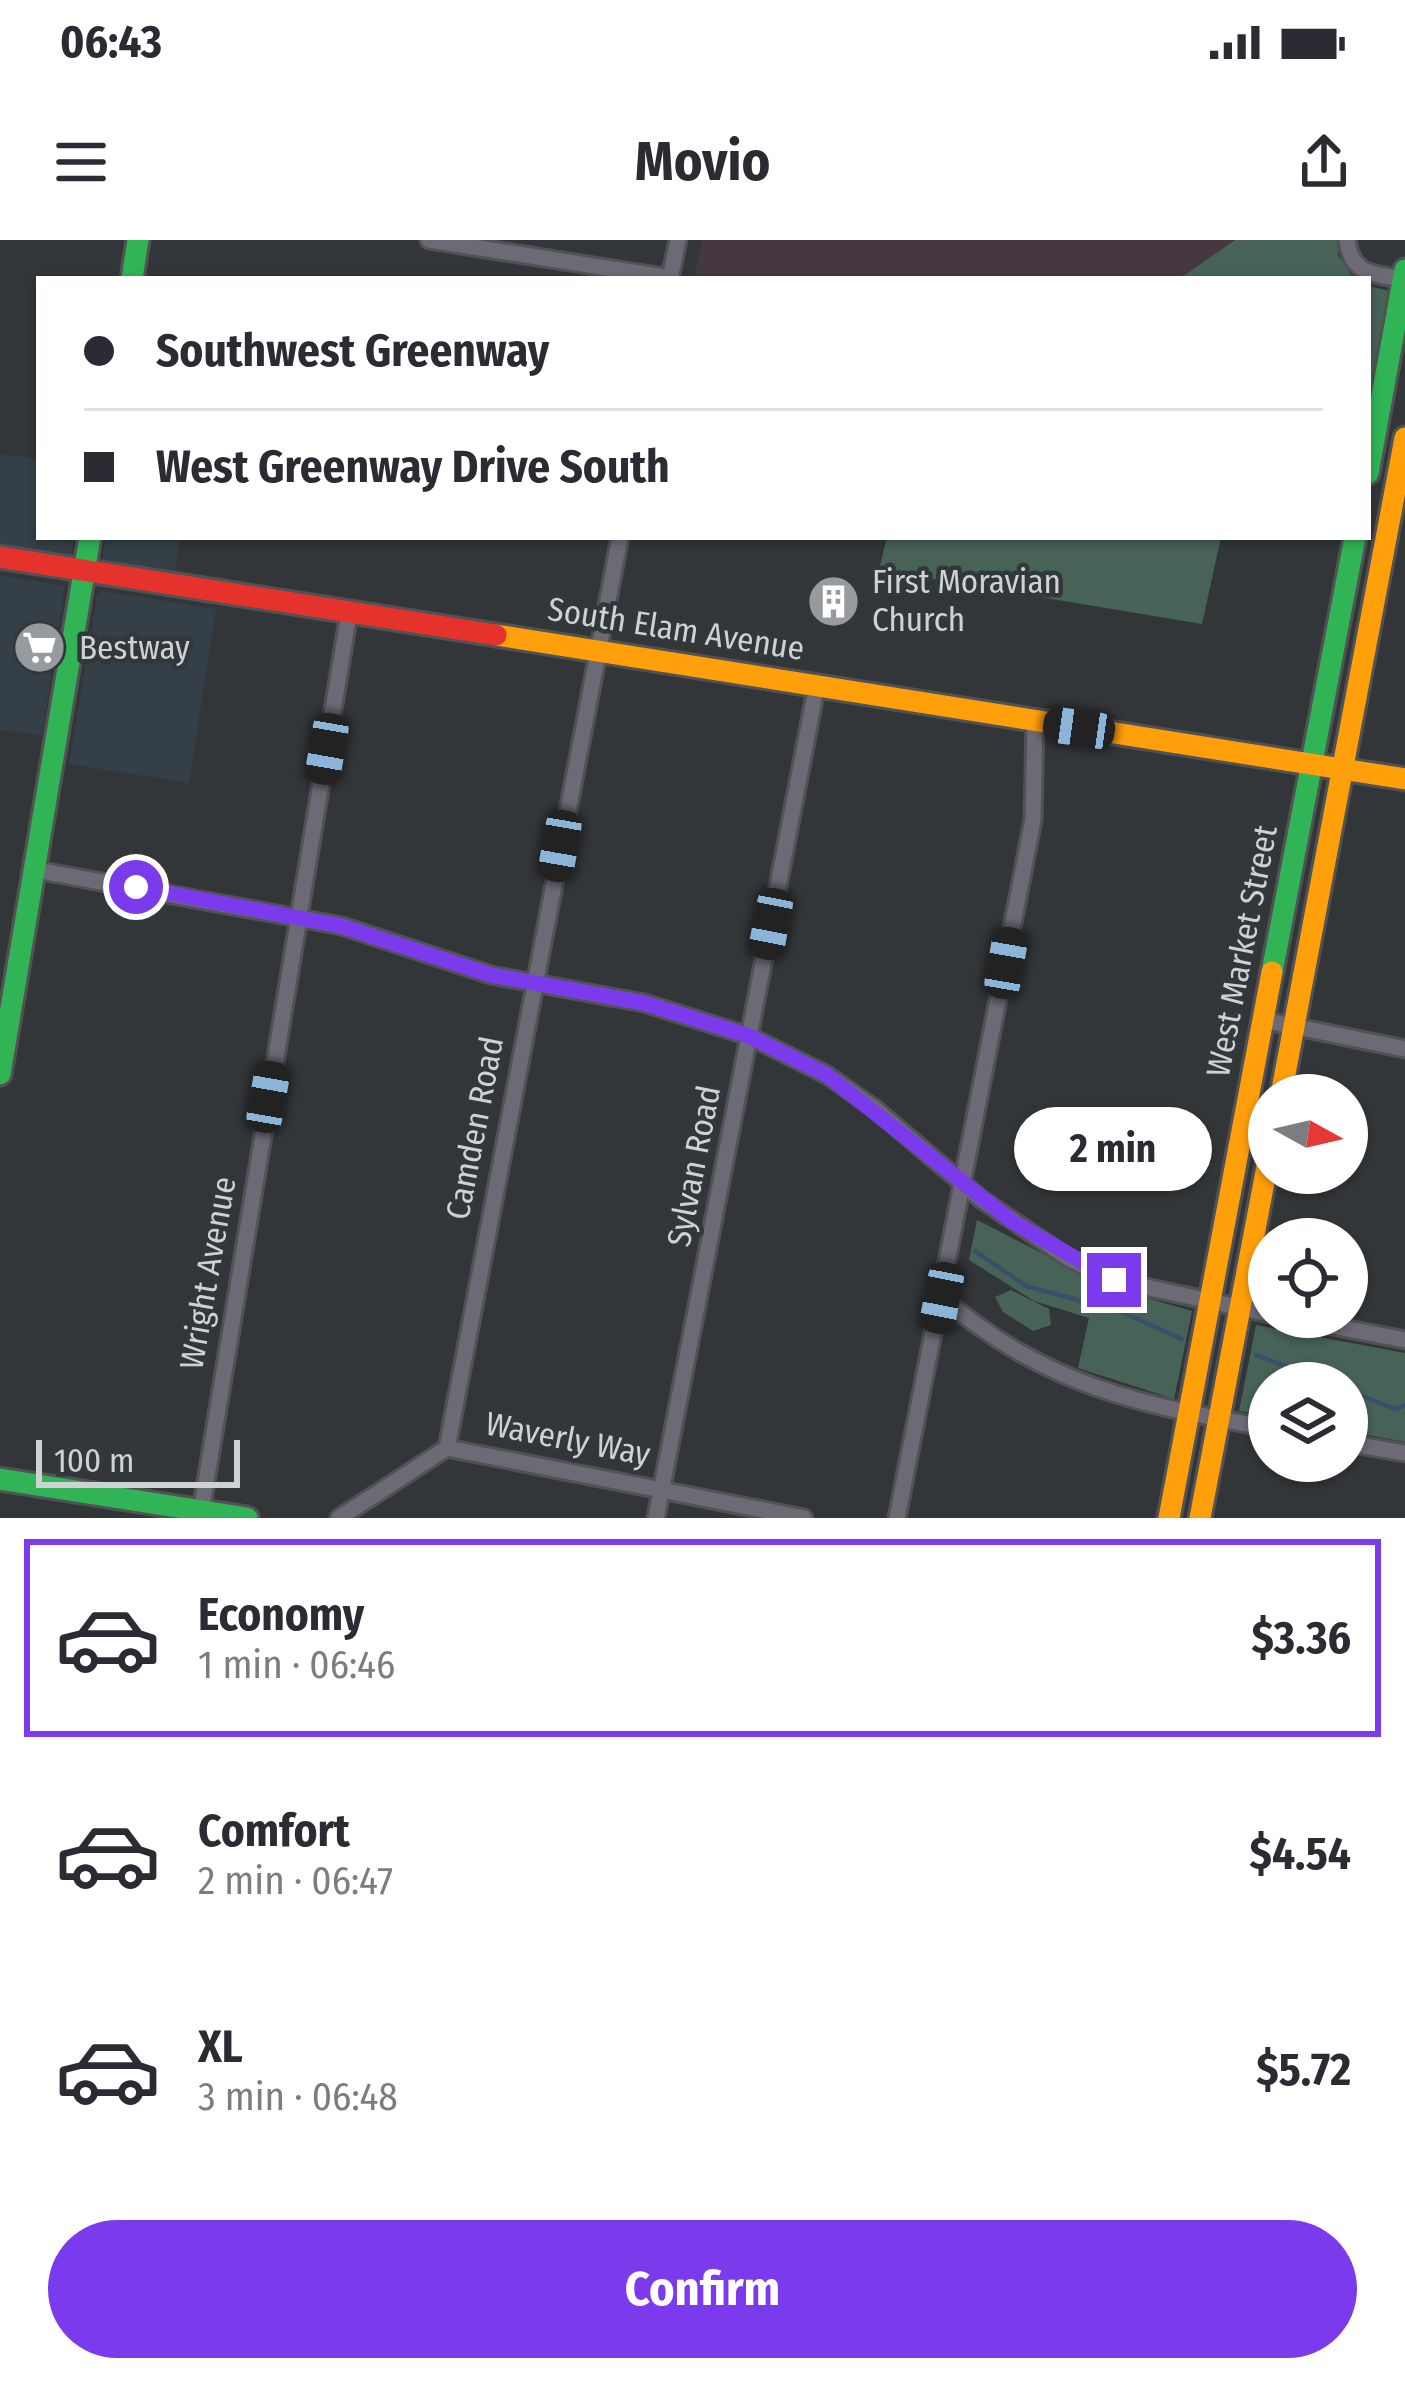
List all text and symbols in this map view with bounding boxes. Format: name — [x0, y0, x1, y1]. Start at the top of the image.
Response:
text: 06:43 — [60, 15, 162, 69]
icon: menu — [48, 129, 114, 195]
icon: share — [1291, 129, 1357, 195]
text: Movio — [635, 130, 770, 194]
text: Southwest Greenway — [156, 324, 549, 378]
text: West Greenway Drive South — [156, 440, 670, 494]
place label: First Moravian Church — [872, 562, 1061, 640]
building icon: First Moravian Church — [805, 573, 861, 629]
street label: South Elam Avenue — [545, 589, 807, 669]
supermarket icon: Bestway — [12, 620, 68, 676]
place label: Bestway — [79, 628, 190, 668]
car — [1041, 705, 1117, 751]
car — [303, 710, 351, 788]
car — [536, 807, 584, 885]
street label: West Market Street — [1198, 822, 1286, 1080]
route start — [109, 860, 163, 914]
car — [746, 885, 796, 963]
car — [982, 924, 1030, 1002]
street label: Camden Road — [438, 1033, 512, 1223]
car — [244, 1058, 292, 1136]
north arrow — [1248, 1074, 1368, 1194]
map controls — [1248, 1074, 1368, 1482]
street label: Sylvan Road — [659, 1082, 729, 1250]
callout: 2 min — [1015, 1106, 1213, 1190]
text: 2 min — [1070, 1126, 1156, 1172]
street label: Wright Avenue — [171, 1174, 245, 1372]
button: locate — [1248, 1218, 1368, 1338]
route end — [1087, 1253, 1141, 1307]
car — [917, 1259, 967, 1337]
button: layers — [1248, 1362, 1368, 1482]
street label: Waverly Way — [482, 1403, 654, 1475]
scale bar — [36, 1434, 240, 1487]
text: 100 m — [54, 1441, 134, 1481]
icon: car — [54, 1584, 162, 1692]
text: Economy — [198, 1588, 364, 1642]
text: $3.36 — [1251, 1611, 1351, 1665]
text: 1 min · 06:46 — [198, 1642, 395, 1688]
icon: car — [54, 1800, 162, 1908]
text: Comfort — [198, 1804, 350, 1858]
text: $4.54 — [1249, 1827, 1351, 1881]
text: 2 min · 06:47 — [198, 1858, 393, 1904]
icon: car — [54, 2016, 162, 2124]
text: XL — [198, 2020, 243, 2074]
text: $5.72 — [1256, 2043, 1351, 2097]
text: 3 min · 06:48 — [198, 2074, 398, 2120]
button: Confirm — [48, 2220, 1357, 2358]

